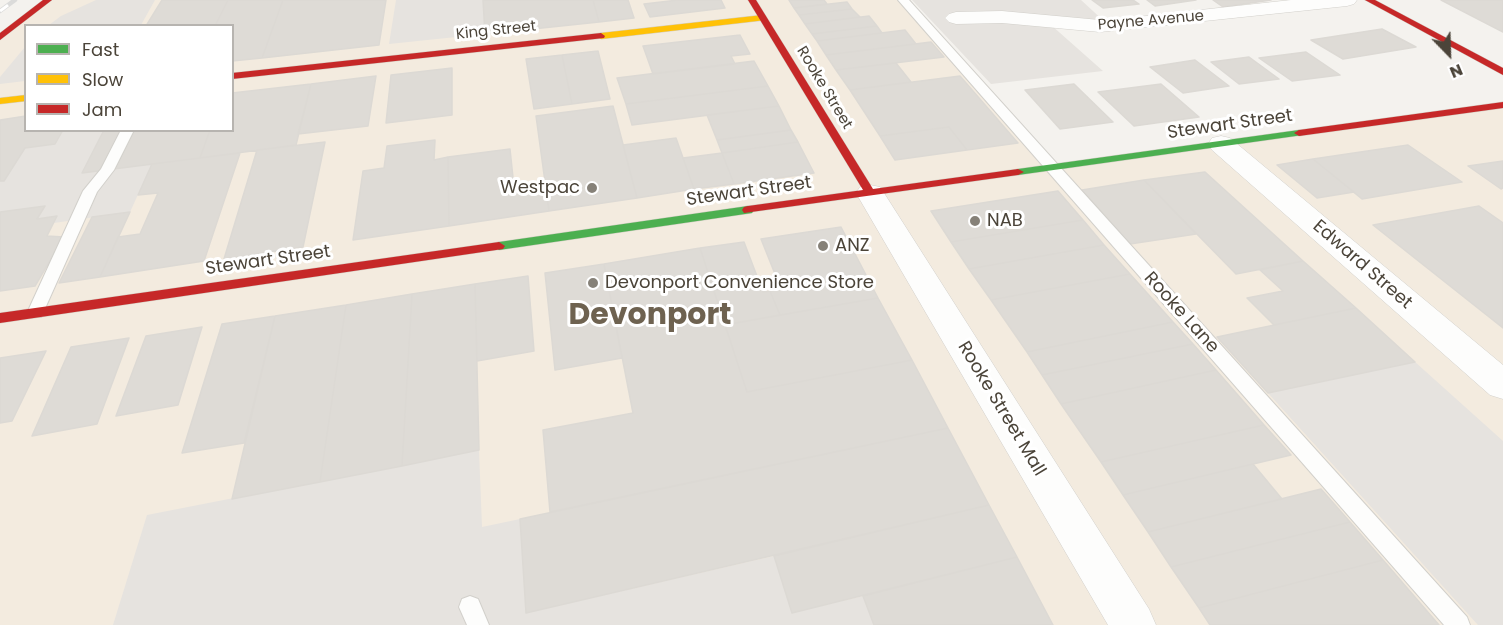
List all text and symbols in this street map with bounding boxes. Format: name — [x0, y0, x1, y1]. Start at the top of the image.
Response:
street label: Payne Avenue — [1097, 7, 1205, 35]
street label: King Street — [455, 18, 537, 44]
legend — [24, 24, 234, 132]
north arrow — [1419, 24, 1479, 84]
text: Fast — [82, 37, 119, 62]
street label: Rooke Street — [792, 43, 856, 133]
text: N — [1446, 58, 1466, 84]
text: Slow — [82, 67, 123, 92]
text: Jam — [82, 97, 122, 122]
street label: Stewart Street — [1166, 106, 1294, 144]
street label: Stewart Street — [685, 173, 813, 211]
place label: Westpac — [500, 177, 580, 199]
marker: Westpac — [585, 181, 599, 195]
place label: NAB — [987, 210, 1023, 232]
marker: NAB — [968, 214, 982, 228]
street label: Edward Street — [1308, 216, 1416, 314]
place label: ANZ — [835, 235, 870, 257]
marker: ANZ — [816, 239, 830, 253]
street label: Stewart Street — [204, 242, 332, 280]
street label: Rooke Lane — [1139, 268, 1223, 358]
place label: Devonport Convenience Store — [605, 272, 874, 294]
marker: Devonport Convenience Store — [586, 276, 600, 290]
district label: Devonport — [569, 298, 731, 334]
street label: Rooke Street Mall — [952, 338, 1050, 480]

